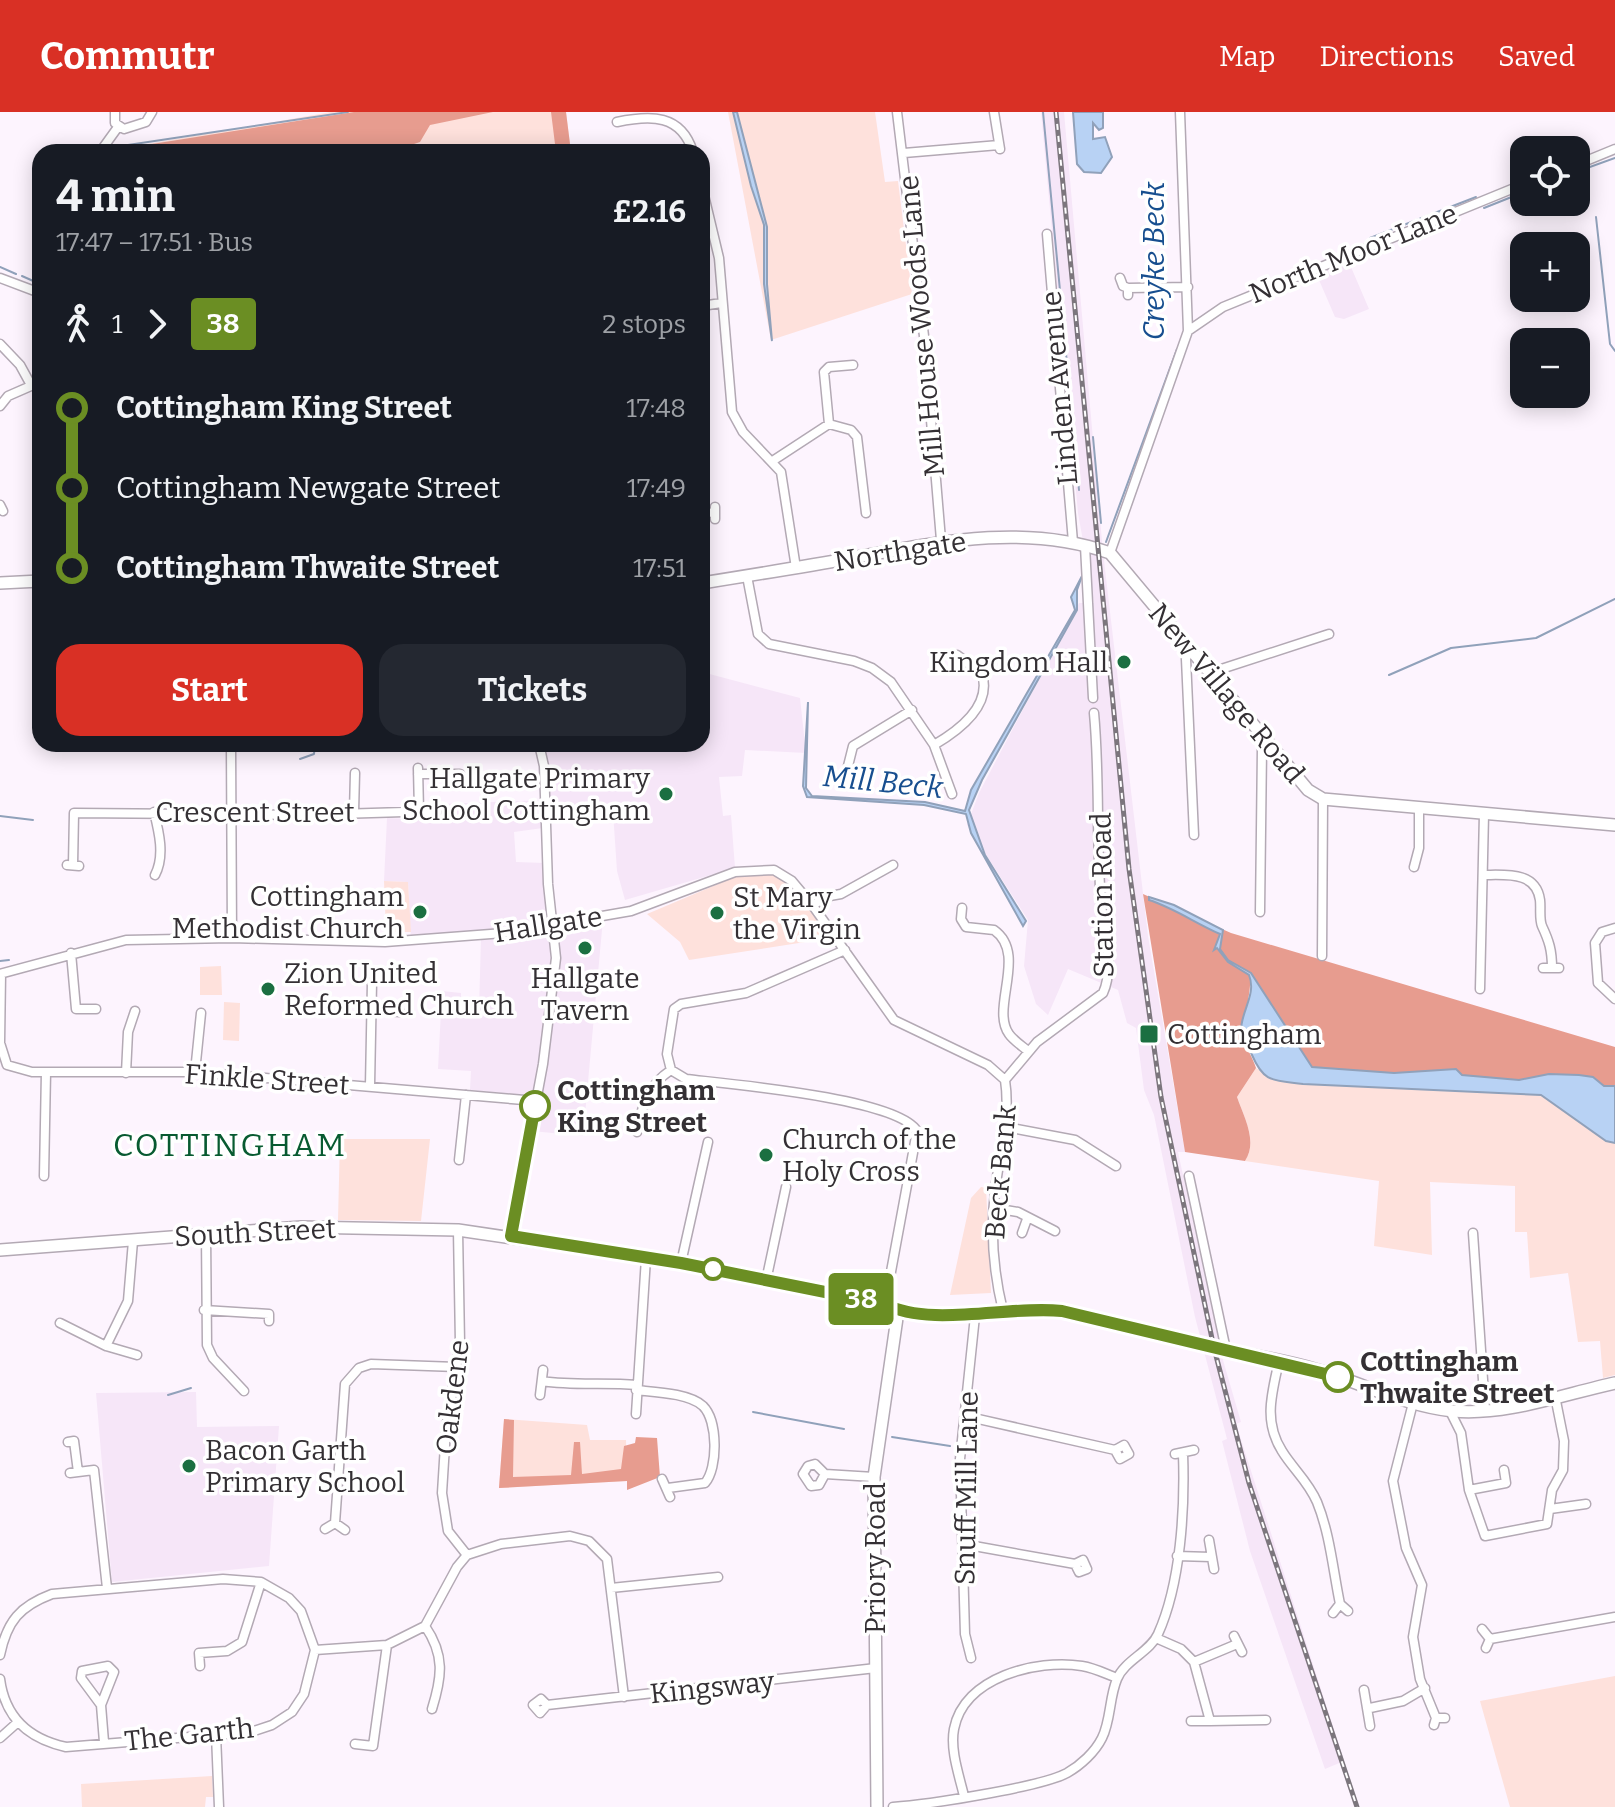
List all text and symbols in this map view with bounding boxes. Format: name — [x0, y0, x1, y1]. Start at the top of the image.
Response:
text: Commutr — [40, 33, 215, 79]
text: Map — [1219, 40, 1275, 73]
text: Directions — [1319, 40, 1454, 73]
text: Saved — [1498, 40, 1575, 73]
map controls — [1510, 136, 1590, 408]
button: locate — [1510, 136, 1590, 216]
text: 4 min — [56, 170, 175, 223]
street label: Mill House Woods Lane — [892, 174, 951, 478]
water label: Creyke Beck — [1136, 181, 1172, 340]
text: £2.16 — [613, 194, 686, 230]
street label: North Moor Lane — [1244, 197, 1462, 310]
text: 17:47 – 17:51 · Bus — [56, 227, 253, 258]
button: + — [1510, 232, 1590, 312]
street label: Linden Avenue — [1035, 289, 1084, 486]
icon: walk — [56, 302, 100, 346]
icon: forward — [135, 302, 179, 346]
text: 38 — [207, 307, 240, 340]
text: 1 — [112, 309, 123, 340]
text: 2 stops — [602, 309, 686, 340]
button: − — [1510, 328, 1590, 408]
text: Cottingham King Street — [116, 390, 452, 426]
text: 17:48 — [626, 393, 686, 424]
text: Cottingham Newgate Street — [116, 470, 500, 506]
text: 17:49 — [627, 473, 686, 504]
street label: Northgate — [832, 525, 968, 578]
text: Cottingham Thwaite Street — [116, 550, 499, 586]
text: 17:51 — [633, 553, 686, 584]
street label: New Village Road — [1142, 597, 1311, 790]
button: Start — [56, 644, 363, 736]
button: Tickets — [379, 644, 686, 736]
place label: Kingdom Hall — [929, 646, 1108, 679]
marker: Kingdom Hall — [1115, 653, 1133, 671]
water label: Mill Beck — [821, 758, 946, 806]
place label: Hallgate Primary School Cottingham — [402, 762, 650, 827]
marker: Hallgate Primary School Cottingham — [657, 785, 675, 803]
street label: Crescent Street — [155, 796, 355, 829]
street label: Station Road — [1085, 812, 1120, 978]
place label: Cottingham Methodist Church — [172, 880, 404, 945]
place label: St Mary the Virgin — [733, 881, 861, 946]
street label: Hallgate — [492, 900, 604, 949]
marker: Cottingham Methodist Church — [411, 903, 429, 921]
marker: St Mary the Virgin — [708, 904, 726, 922]
marker: Hallgate Tavern — [576, 939, 594, 957]
place label: Zion United Reformed Church — [284, 957, 514, 1022]
place label: Hallgate Tavern — [531, 962, 640, 1027]
marker: Zion United Reformed Church — [259, 980, 277, 998]
place label: Cottingham — [1167, 1018, 1322, 1051]
marker: Cottingham — [1138, 1023, 1160, 1045]
street label: Finkle Street — [184, 1057, 350, 1102]
place label: Cottingham King Street — [557, 1074, 716, 1139]
marker: Cottingham King Street — [520, 1091, 550, 1121]
street label: Beck Bank — [978, 1103, 1023, 1241]
place label: Church of the Holy Cross — [782, 1123, 957, 1188]
district label: COTTINGHAM — [113, 1126, 347, 1164]
marker: Church of the Holy Cross — [757, 1146, 775, 1164]
street label: South Street — [173, 1212, 337, 1253]
unlabelled marker — [702, 1258, 724, 1280]
line badge: 38 — [825, 1273, 897, 1325]
text: 38 — [845, 1282, 877, 1315]
street label: Oakdene — [429, 1338, 476, 1456]
place label: Cottingham Thwaite Street — [1360, 1345, 1555, 1410]
marker: Cottingham Thwaite Street — [1323, 1362, 1353, 1392]
street label: Snuff Mill Lane — [948, 1391, 985, 1585]
place label: Bacon Garth Primary School — [205, 1434, 405, 1499]
marker: Bacon Garth Primary School — [180, 1457, 198, 1475]
street label: Priory Road — [859, 1482, 892, 1634]
street label: Kingsway — [648, 1665, 776, 1710]
street label: The Garth — [123, 1711, 255, 1758]

